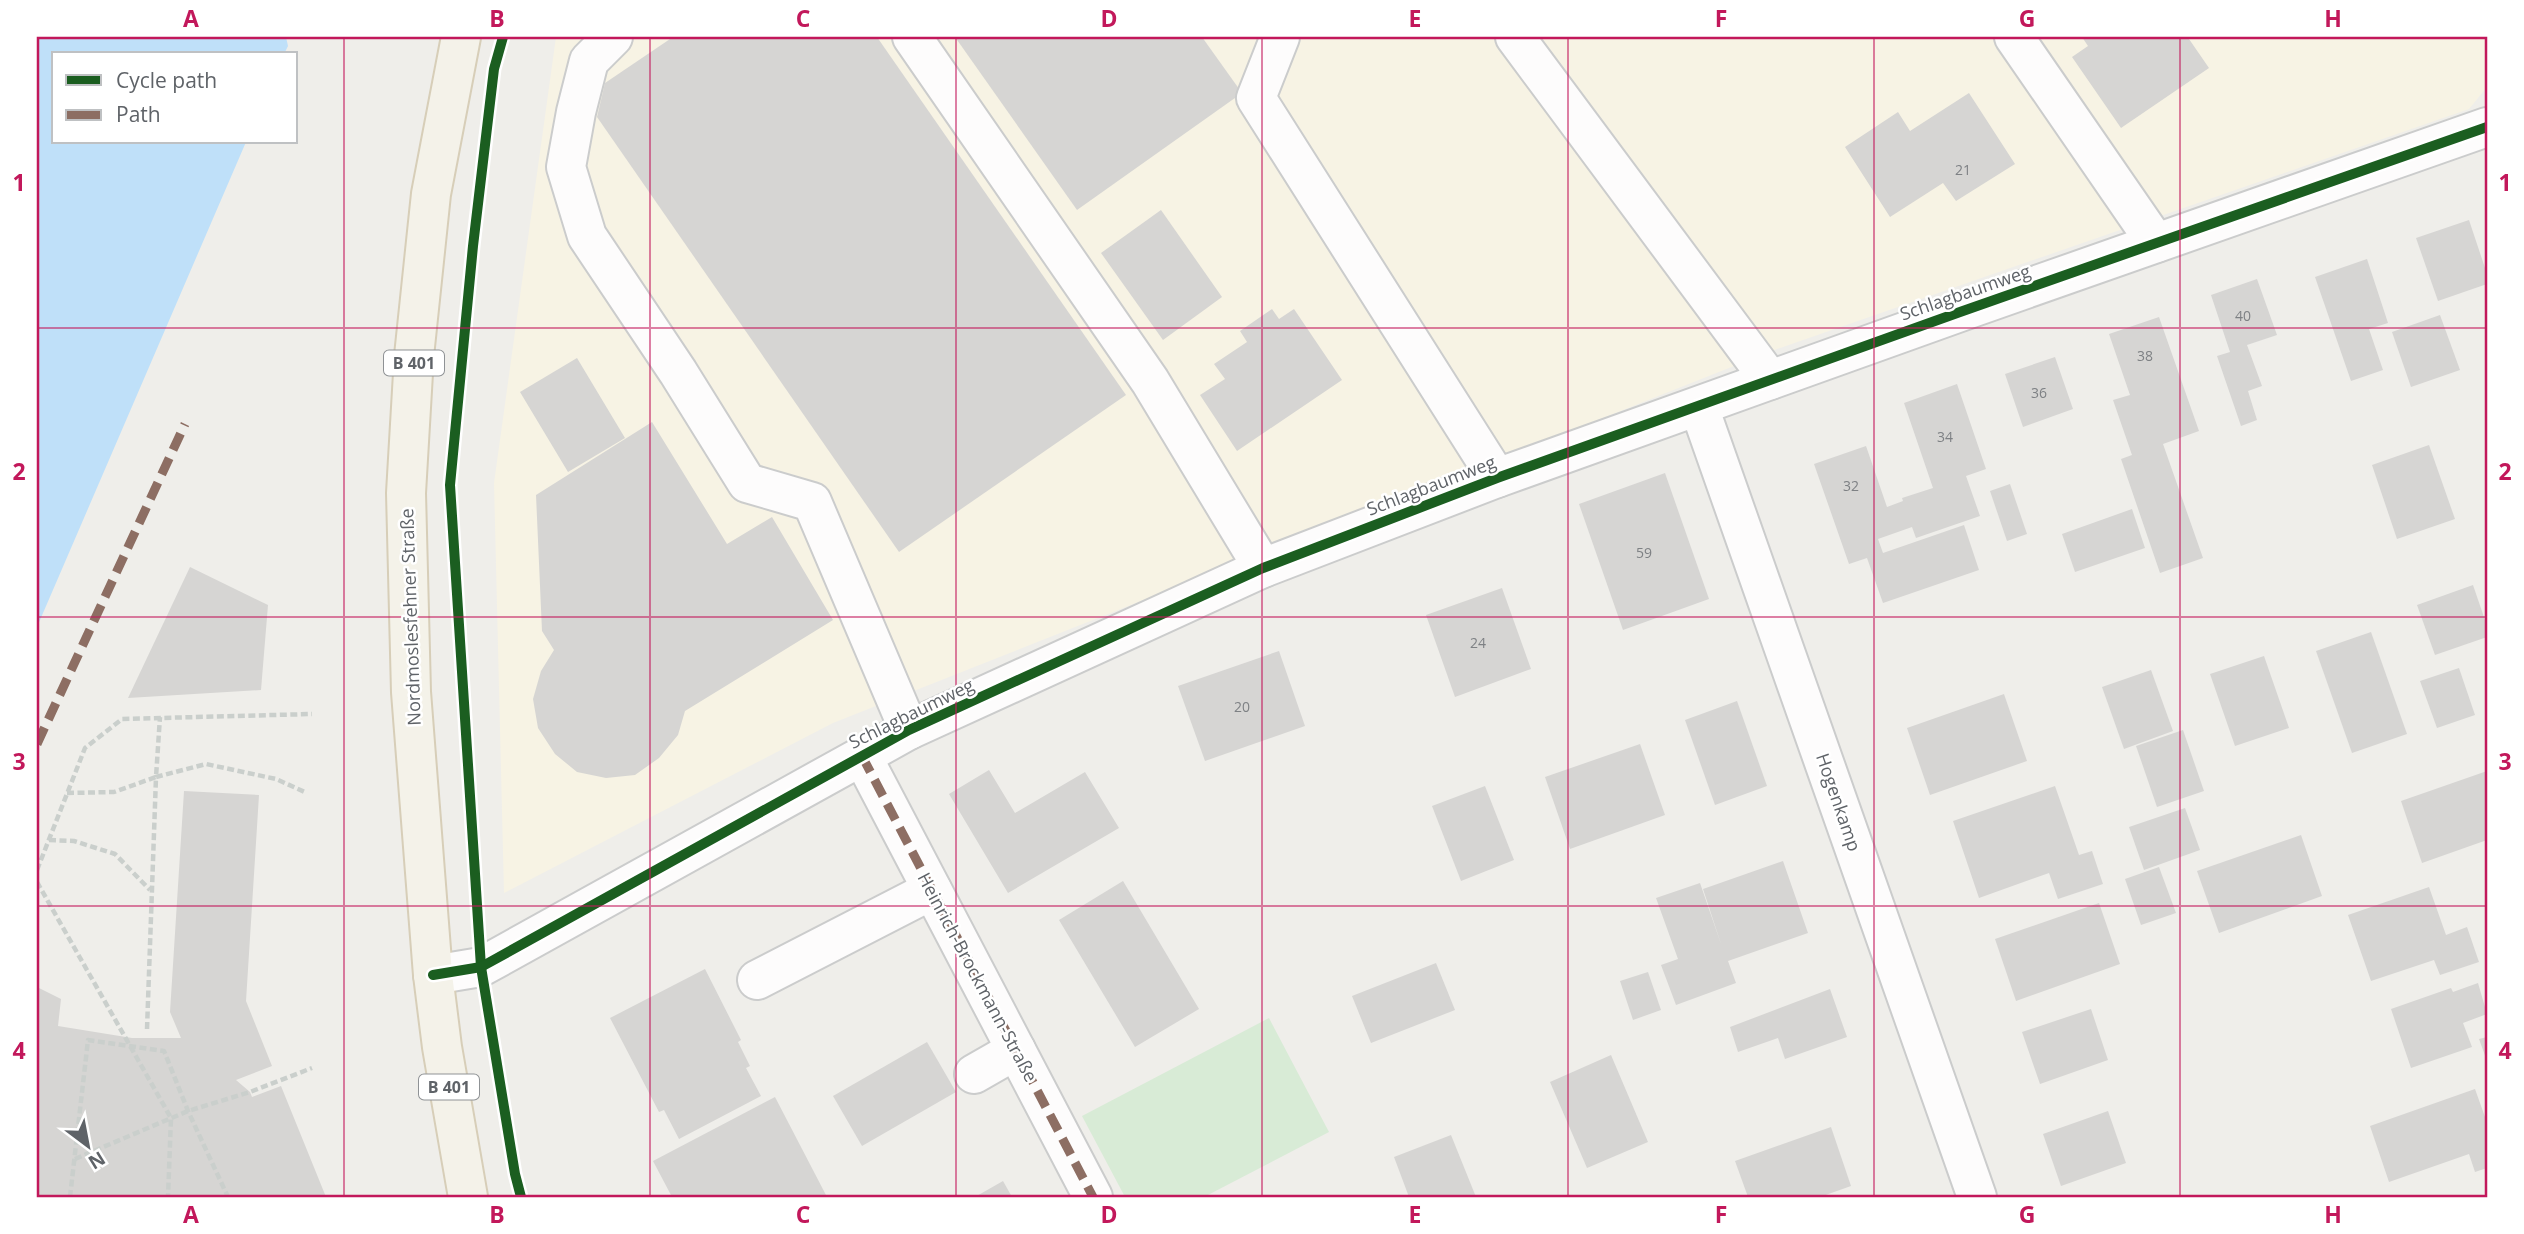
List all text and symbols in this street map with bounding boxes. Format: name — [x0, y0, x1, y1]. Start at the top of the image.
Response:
text: A — [183, 2, 199, 34]
text: B — [489, 2, 505, 34]
text: C — [796, 2, 810, 34]
text: D — [1100, 2, 1118, 34]
text: E — [1409, 2, 1421, 34]
text: F — [1715, 2, 1727, 34]
text: G — [2019, 2, 2035, 34]
text: H — [2324, 2, 2342, 34]
legend — [52, 52, 298, 144]
text: Cycle path — [116, 66, 217, 94]
text: Path — [116, 100, 161, 128]
house number: 21 — [1955, 160, 1971, 179]
text: 1 — [12, 166, 26, 198]
text: 1 — [2498, 166, 2512, 198]
street label: Schlagbaumweg — [1897, 258, 2034, 326]
house number: 40 — [2235, 306, 2251, 325]
house number: 38 — [2137, 346, 2153, 365]
road number: B 401 — [384, 350, 444, 376]
house number: 36 — [2031, 383, 2047, 402]
house number: 34 — [1937, 427, 1953, 446]
street label: Schlagbaumweg — [1363, 449, 1499, 521]
text: 2 — [12, 455, 26, 487]
text: 2 — [2498, 455, 2512, 487]
house number: 32 — [1843, 476, 1859, 495]
street label: Nordmoslesfehner Straße — [394, 508, 426, 726]
house number: 59 — [1636, 543, 1652, 562]
house number: 24 — [1470, 633, 1486, 652]
street label: Schlagbaumweg — [844, 672, 978, 754]
house number: 20 — [1234, 697, 1250, 716]
text: 3 — [12, 745, 26, 777]
text: 3 — [2498, 745, 2512, 777]
street label: Hogenkamp — [1811, 750, 1867, 854]
street label: Heinrich-Brockmann-Straße — [913, 868, 1043, 1086]
text: 4 — [12, 1034, 26, 1066]
text: 4 — [2498, 1034, 2512, 1066]
road number: B 401 — [419, 1074, 479, 1100]
north arrow — [52, 1112, 122, 1182]
text: N — [84, 1145, 110, 1176]
text: A — [183, 1198, 199, 1230]
text: B — [489, 1198, 505, 1230]
text: C — [796, 1198, 810, 1230]
text: D — [1100, 1198, 1118, 1230]
text: E — [1409, 1198, 1421, 1230]
text: F — [1715, 1198, 1727, 1230]
text: G — [2019, 1198, 2035, 1230]
text: H — [2324, 1198, 2342, 1230]

